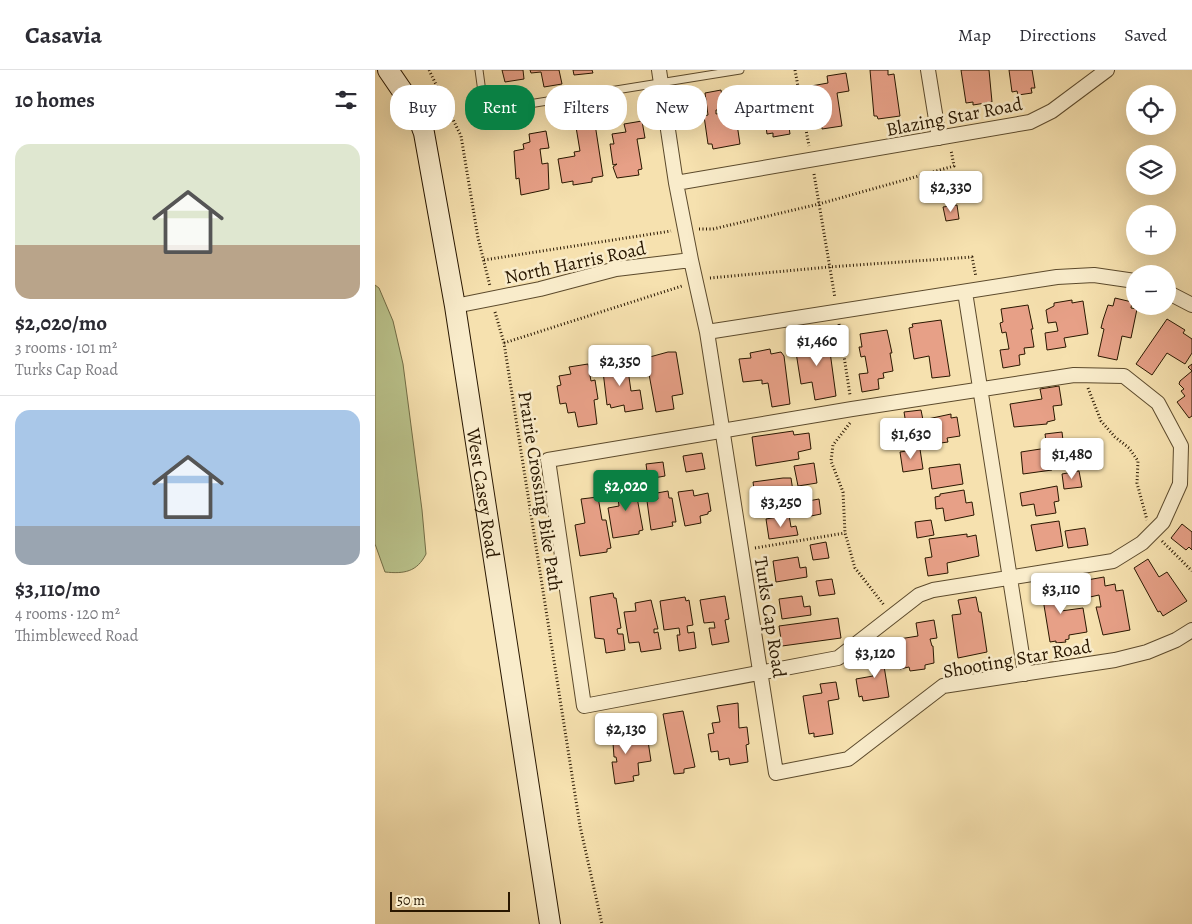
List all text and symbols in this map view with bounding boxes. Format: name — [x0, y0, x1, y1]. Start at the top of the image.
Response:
text: Casavia — [25, 19, 102, 51]
text: Map — [958, 23, 991, 47]
text: Directions — [1019, 23, 1096, 47]
text: Saved — [1124, 23, 1167, 47]
chip: Buy — [390, 85, 455, 130]
chip: Rent — [465, 85, 535, 130]
chip: Filters — [545, 85, 627, 130]
chip: New — [637, 85, 707, 130]
chip: Apartment — [717, 85, 832, 130]
map controls — [1126, 85, 1176, 315]
button: locate — [1126, 85, 1176, 135]
text: 10 homes — [15, 86, 95, 114]
icon: filters — [332, 86, 360, 114]
street label: Blazing Star Road — [884, 91, 1025, 143]
button: layers — [1126, 145, 1176, 195]
pin: $2,330 — [910, 170, 992, 213]
text: $2,330 — [930, 176, 972, 198]
icon: home — [143, 177, 233, 267]
button: + — [1126, 205, 1176, 255]
street label: North Harris Road — [502, 235, 649, 291]
button: − — [1126, 265, 1176, 315]
text: $2,020/mo — [15, 309, 107, 337]
pin: $1,460 — [776, 324, 858, 367]
text: $1,460 — [797, 330, 837, 352]
text: 3 rooms · 101 m² — [15, 337, 117, 359]
pin: $2,350 — [579, 344, 661, 387]
text: $2,350 — [599, 350, 641, 372]
text: Turks Cap Road — [15, 359, 118, 381]
street label: Prairie Crossing Bike Path — [511, 389, 569, 593]
pin: $1,630 — [870, 418, 952, 460]
text: $1,630 — [891, 423, 931, 445]
street label: West Casey Road — [460, 425, 506, 561]
pin: $1,480 — [1031, 438, 1113, 480]
icon: home — [143, 442, 233, 532]
text: $1,480 — [1052, 443, 1092, 465]
pin: $2,020 — [585, 470, 667, 512]
text: $2,020 — [604, 475, 648, 497]
pin: $3,250 — [740, 486, 822, 528]
text: $3,250 — [760, 491, 802, 513]
street label: Turks Cap Road — [748, 555, 793, 680]
pin: $3,110 — [1020, 572, 1102, 615]
text: $3,110/mo — [15, 575, 100, 603]
text: $3,110 — [1042, 578, 1080, 600]
text: 4 rooms · 120 m² — [15, 603, 120, 625]
text: Thimbleweed Road — [15, 625, 138, 647]
street label: Shooting Star Road — [941, 633, 1094, 685]
pin: $3,120 — [834, 636, 916, 679]
text: $3,120 — [855, 642, 895, 664]
pin: $2,130 — [585, 712, 667, 755]
text: $2,130 — [606, 718, 646, 740]
scale bar — [390, 889, 510, 912]
text: 50 m — [397, 891, 425, 910]

